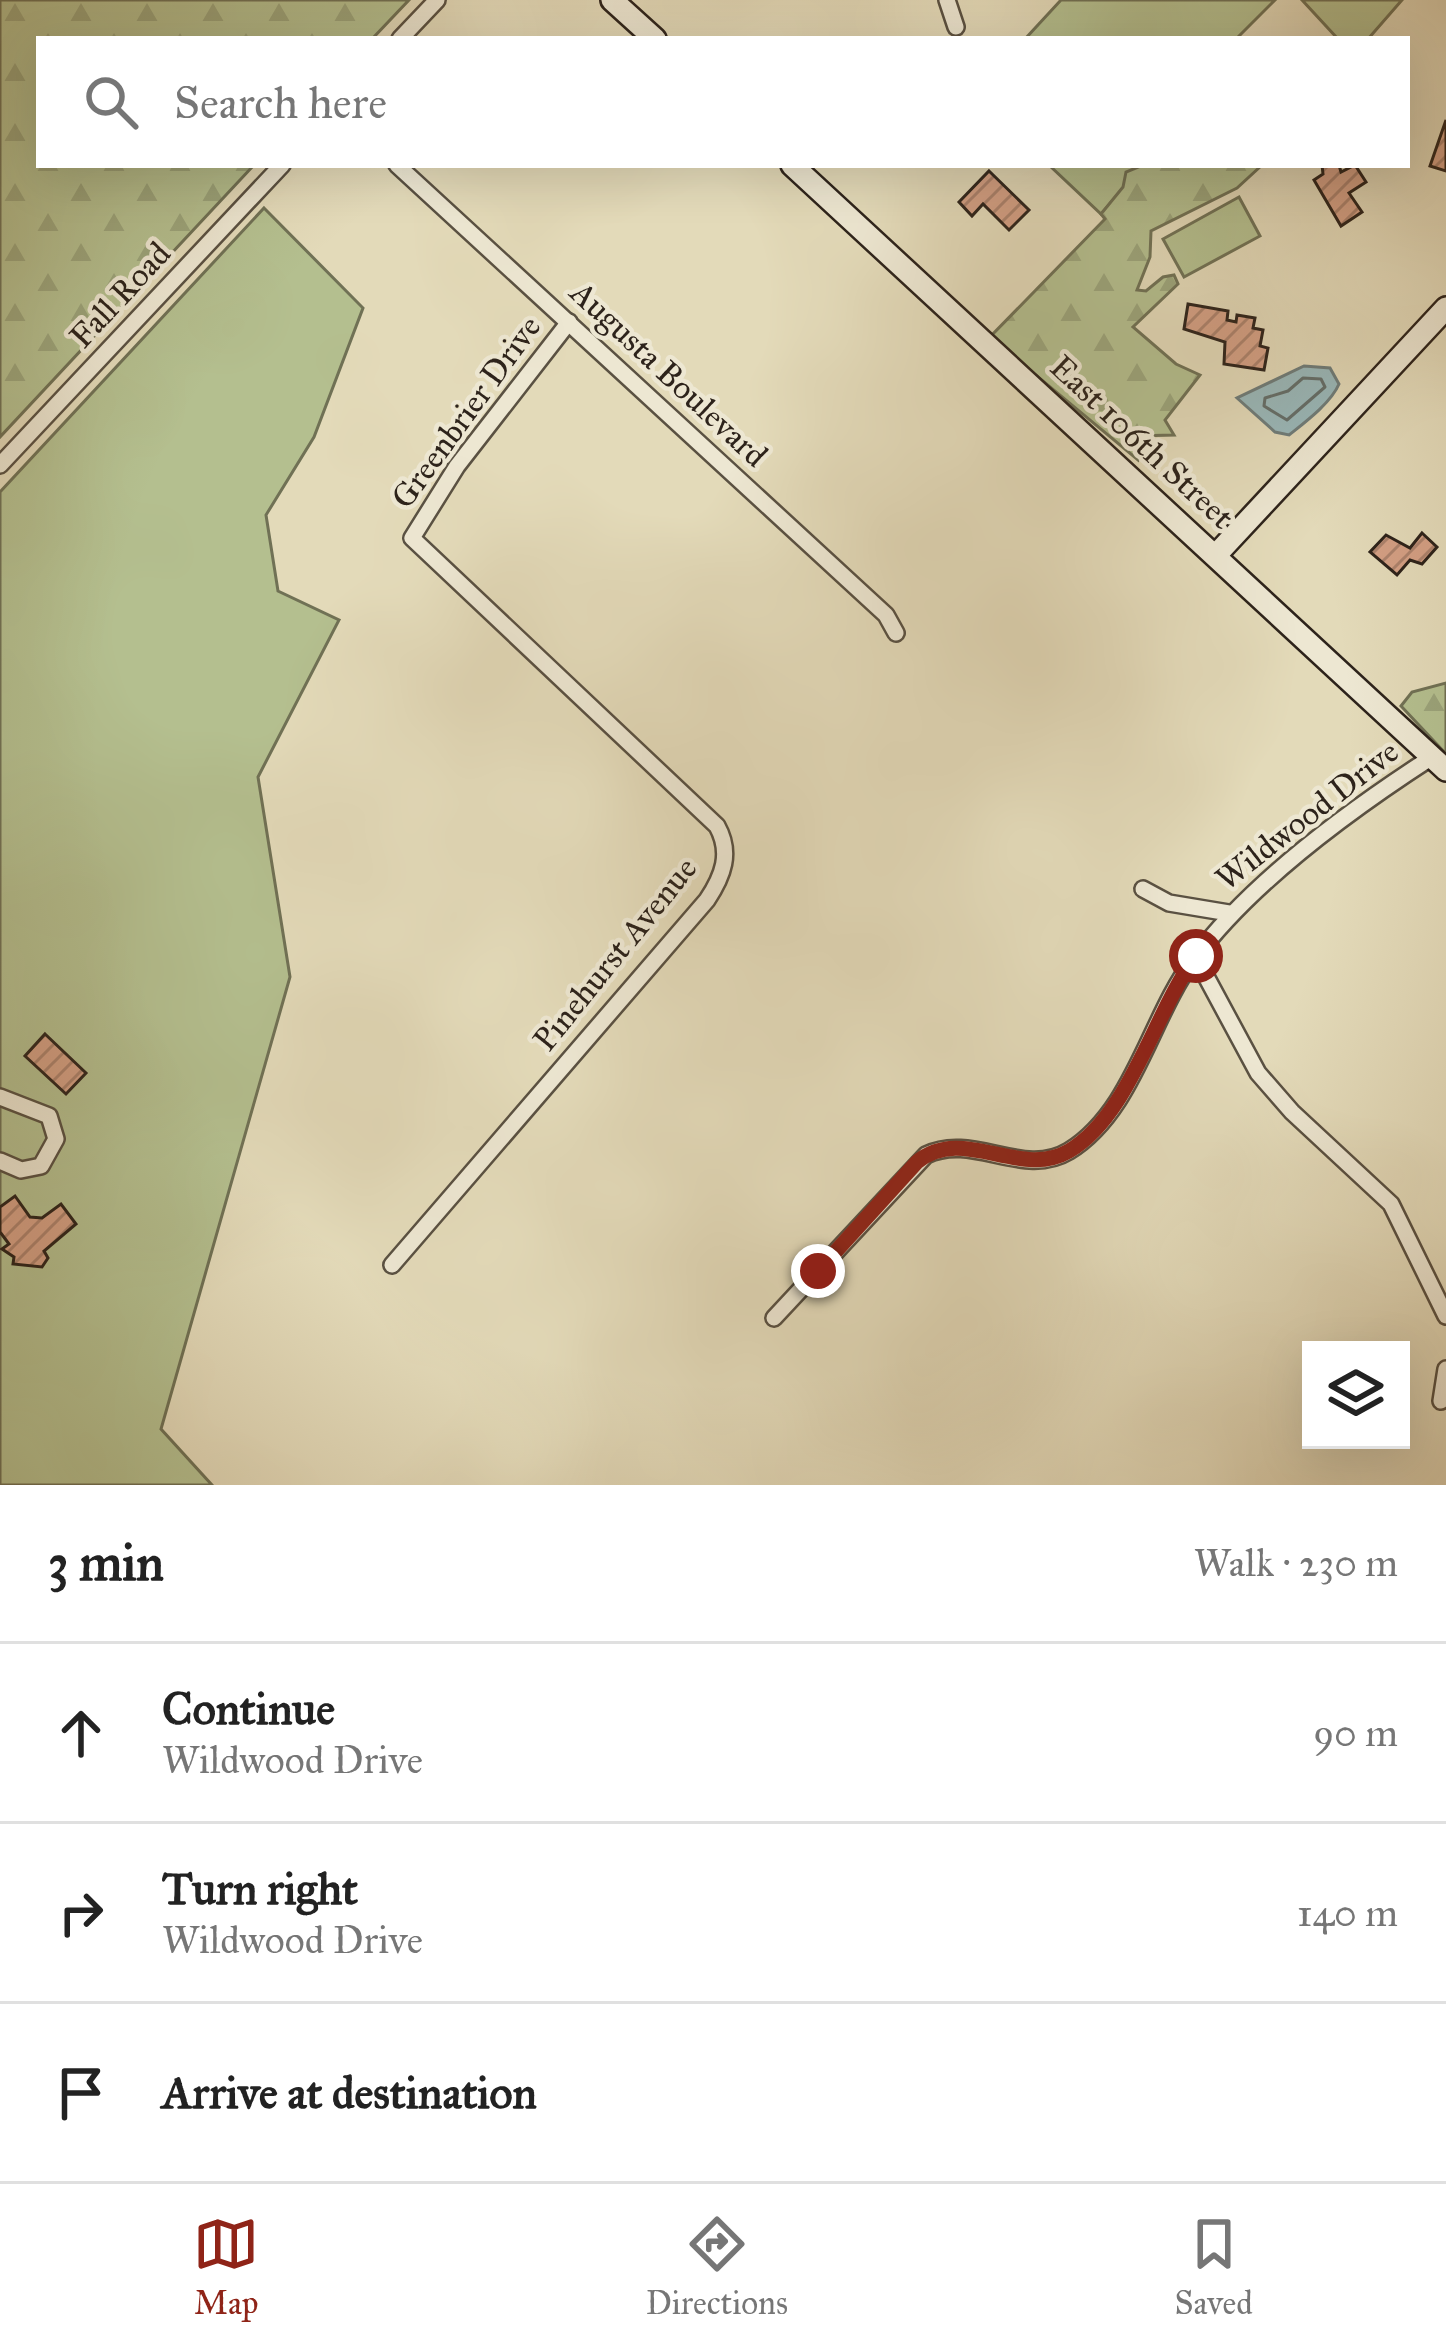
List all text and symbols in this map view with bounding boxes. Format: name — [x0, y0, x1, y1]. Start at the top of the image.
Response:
search box — [36, 36, 1410, 168]
icon: search — [78, 69, 144, 135]
text: Search here — [174, 75, 387, 130]
street label: Fall Road — [61, 234, 179, 356]
street label: Augusta Boulevard — [561, 271, 776, 476]
street label: Greenbrier Drive — [383, 308, 549, 516]
street label: East 106th Street — [1042, 347, 1242, 537]
street label: Wildwood Drive — [1208, 731, 1406, 899]
street label: Pinehurst Avenue — [525, 849, 705, 1059]
route start — [1169, 929, 1223, 983]
route end — [791, 1244, 845, 1298]
map controls — [1302, 1341, 1410, 1449]
button: layers — [1302, 1341, 1410, 1449]
text: 3 min — [48, 1532, 164, 1594]
text: Walk · 230 m — [1194, 1539, 1398, 1587]
text: Continue — [162, 1681, 335, 1736]
icon: ahead — [48, 1700, 114, 1766]
text: 90 m — [1313, 1709, 1398, 1757]
text: Wildwood Drive — [162, 1736, 423, 1784]
text: Turn right — [162, 1861, 358, 1916]
icon: right — [48, 1880, 114, 1946]
text: 140 m — [1297, 1889, 1398, 1937]
text: Wildwood Drive — [162, 1916, 423, 1964]
icon: arrive — [48, 2060, 114, 2126]
text: Arrive at destination — [162, 2065, 537, 2120]
tab: Map — [193, 2211, 259, 2323]
tab: Directions — [646, 2211, 788, 2323]
tab: Saved — [1174, 2211, 1253, 2323]

